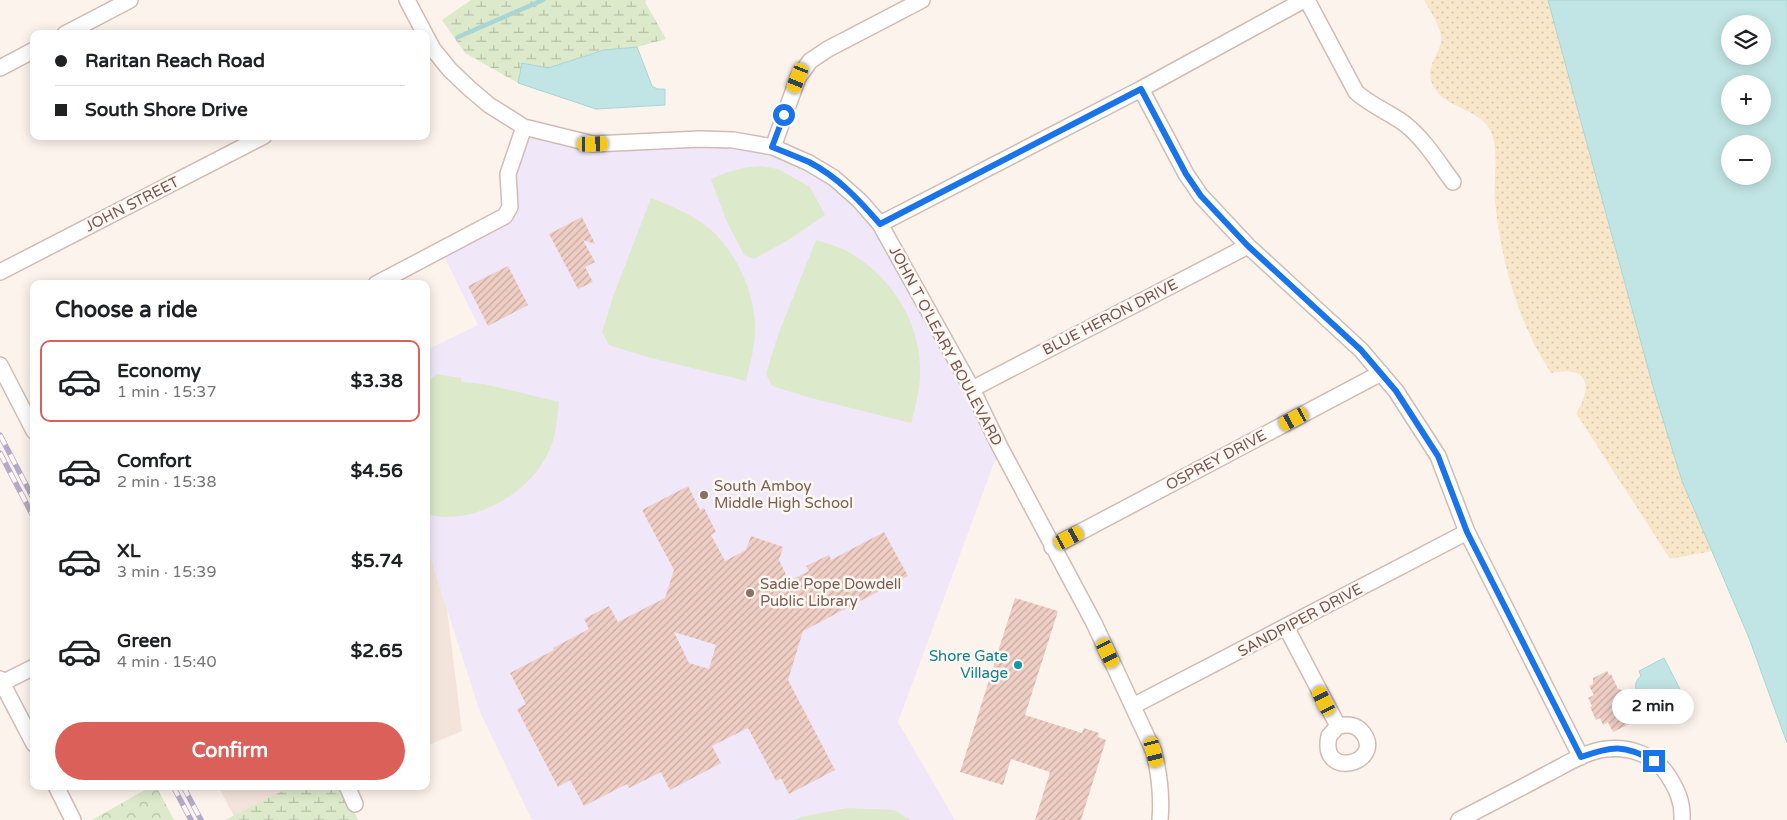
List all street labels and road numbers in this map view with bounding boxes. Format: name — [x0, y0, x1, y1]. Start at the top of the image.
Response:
street label: JOHN STREET — [82, 173, 182, 235]
street label: JOHN T O'LEARY BOULEVARD — [886, 243, 1006, 449]
street label: BLUE HERON DRIVE — [1039, 275, 1181, 359]
street label: OSPREY DRIVE — [1163, 426, 1269, 494]
street label: SANDPIPER DRIVE — [1235, 580, 1365, 660]

